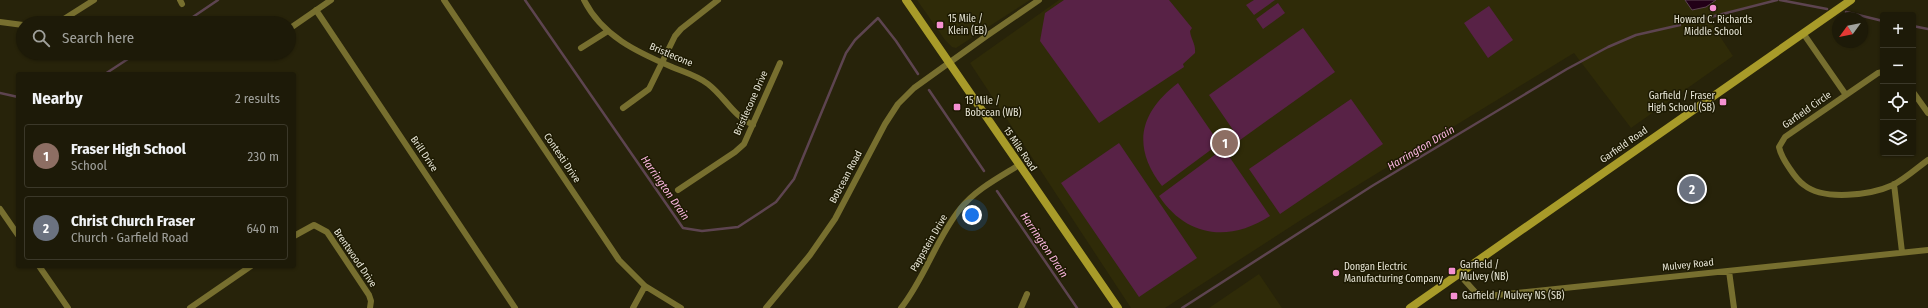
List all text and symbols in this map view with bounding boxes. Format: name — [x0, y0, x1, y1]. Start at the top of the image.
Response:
marker: Howard C. Richards Middle School — [1708, 3, 1718, 13]
north arrow — [1832, 12, 1868, 48]
map controls — [1880, 12, 1916, 156]
button: + — [1880, 12, 1916, 48]
place label: 15 Mile / Klein (EB) — [948, 13, 987, 37]
place label: Howard C. Richards Middle School — [1674, 14, 1752, 38]
search box — [16, 16, 296, 60]
marker: 15 Mile / Klein (EB) — [935, 20, 945, 30]
icon: search — [30, 27, 52, 49]
text: Search here — [62, 29, 134, 47]
street label: Bristlecone — [647, 40, 695, 70]
button: − — [1880, 48, 1916, 84]
street label: Bristlecone Drive — [731, 69, 771, 137]
button: locate — [1880, 84, 1916, 120]
text: Nearby — [32, 88, 83, 109]
street label: Garfield Circle — [1780, 89, 1834, 131]
place label: Garfield / Fraser High School (SB) — [1648, 90, 1715, 114]
text: 2 results — [235, 91, 280, 106]
place label: 15 Mile / Bobcean (WB) — [965, 95, 1021, 119]
marker: Garfield / Fraser High School (SB) — [1718, 97, 1728, 107]
marker: 15 Mile / Bobcean (WB) — [952, 102, 962, 112]
button: layers — [1880, 120, 1916, 156]
water label: Harrington Drain — [1385, 123, 1457, 173]
street label: 15 Mile Road — [1001, 124, 1039, 174]
street label: Garfield Road — [1598, 124, 1650, 166]
pin: 1 — [1212, 128, 1238, 158]
street label: Contesti Drive — [541, 131, 583, 185]
street label: Brill Drive — [408, 134, 440, 174]
text: Fraser High School — [71, 140, 186, 158]
street label: Bobcean Road — [827, 148, 865, 206]
text: 1 — [43, 149, 49, 164]
text: 230 m — [248, 149, 279, 164]
water label: Harrington Drain — [638, 153, 692, 223]
text: School — [71, 158, 107, 173]
pin: 2 — [1679, 174, 1705, 204]
your location — [962, 205, 982, 225]
water label: Harrington Drain — [1017, 210, 1071, 280]
text: Christ Church Fraser — [71, 212, 195, 230]
street label: Pappstein Drive — [908, 212, 950, 274]
text: 2 — [43, 221, 49, 236]
text: 640 m — [246, 221, 279, 236]
street label: Brentwood Drive — [331, 226, 379, 290]
text: Church · Garfield Road — [71, 230, 189, 245]
street label: Mulvey Road — [1662, 256, 1714, 274]
place label: Garfield / Mulvey (NB) — [1460, 259, 1508, 283]
place label: Dongan Electric Manufacturing Company — [1344, 261, 1444, 285]
marker: Garfield / Mulvey (NB) — [1447, 266, 1457, 276]
marker: Dongan Electric Manufacturing Company — [1331, 268, 1341, 278]
place label: Garfield / Mulvey NS (SB) — [1462, 289, 1564, 302]
marker: Garfield / Mulvey NS (SB) — [1449, 291, 1459, 301]

